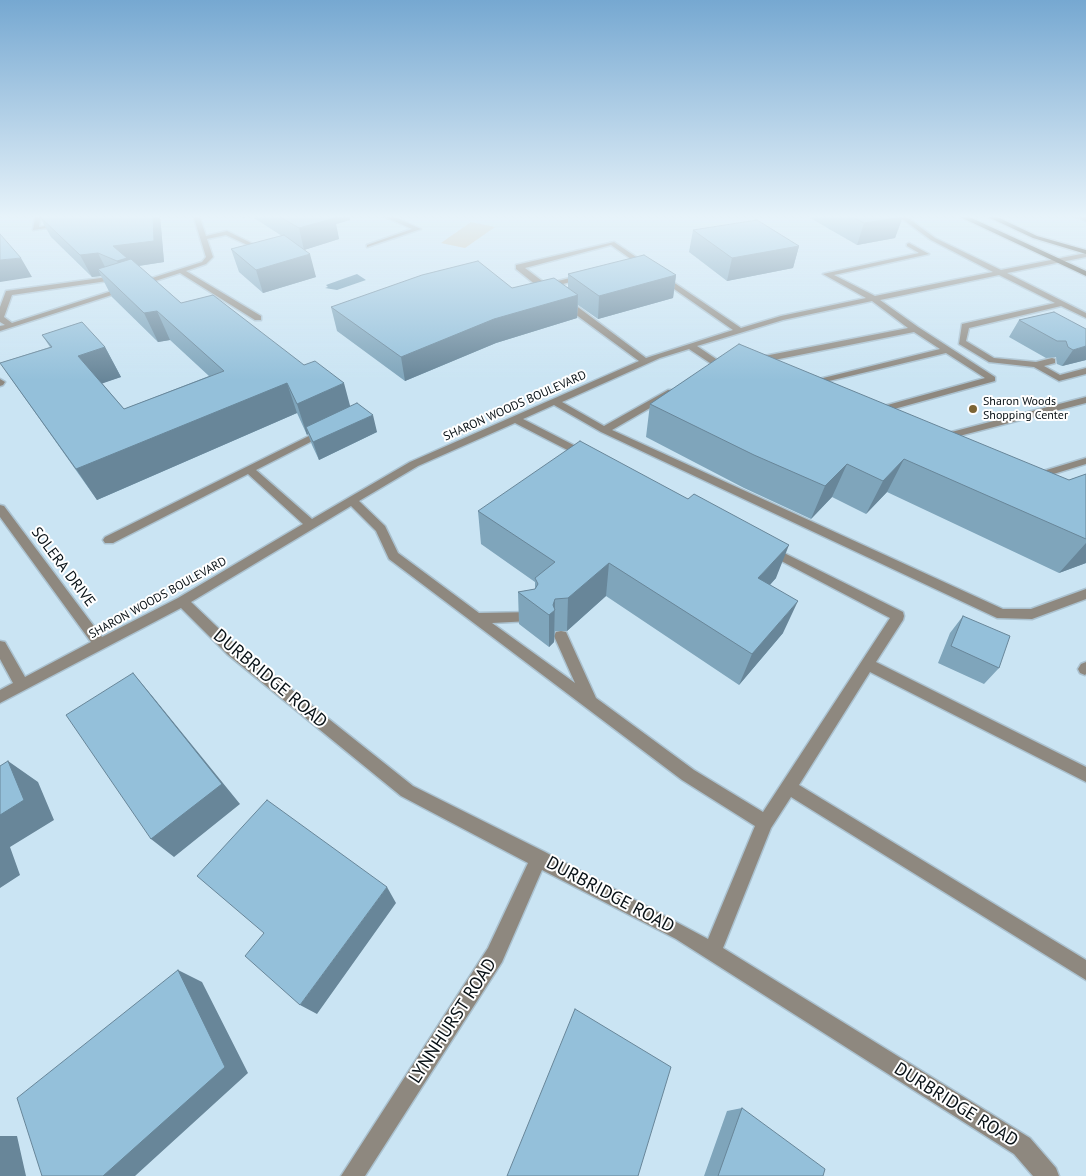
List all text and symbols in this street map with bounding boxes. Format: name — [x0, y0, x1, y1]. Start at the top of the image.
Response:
street label: SHARON WOODS BOULEVARD — [441, 368, 589, 444]
place label: Sharon Woods Shopping Center — [983, 395, 1068, 423]
marker: Sharon Woods Shopping Center — [967, 403, 979, 415]
street label: SOLERA DRIVE — [27, 524, 99, 610]
street label: SHARON WOODS BOULEVARD — [87, 554, 229, 642]
street label: DURBRIDGE ROAD — [209, 625, 331, 733]
street label: DURBRIDGE ROAD — [542, 852, 678, 938]
street label: LYNNHURST ROAD — [405, 954, 501, 1088]
street label: DURBRIDGE ROAD — [890, 1058, 1022, 1152]

